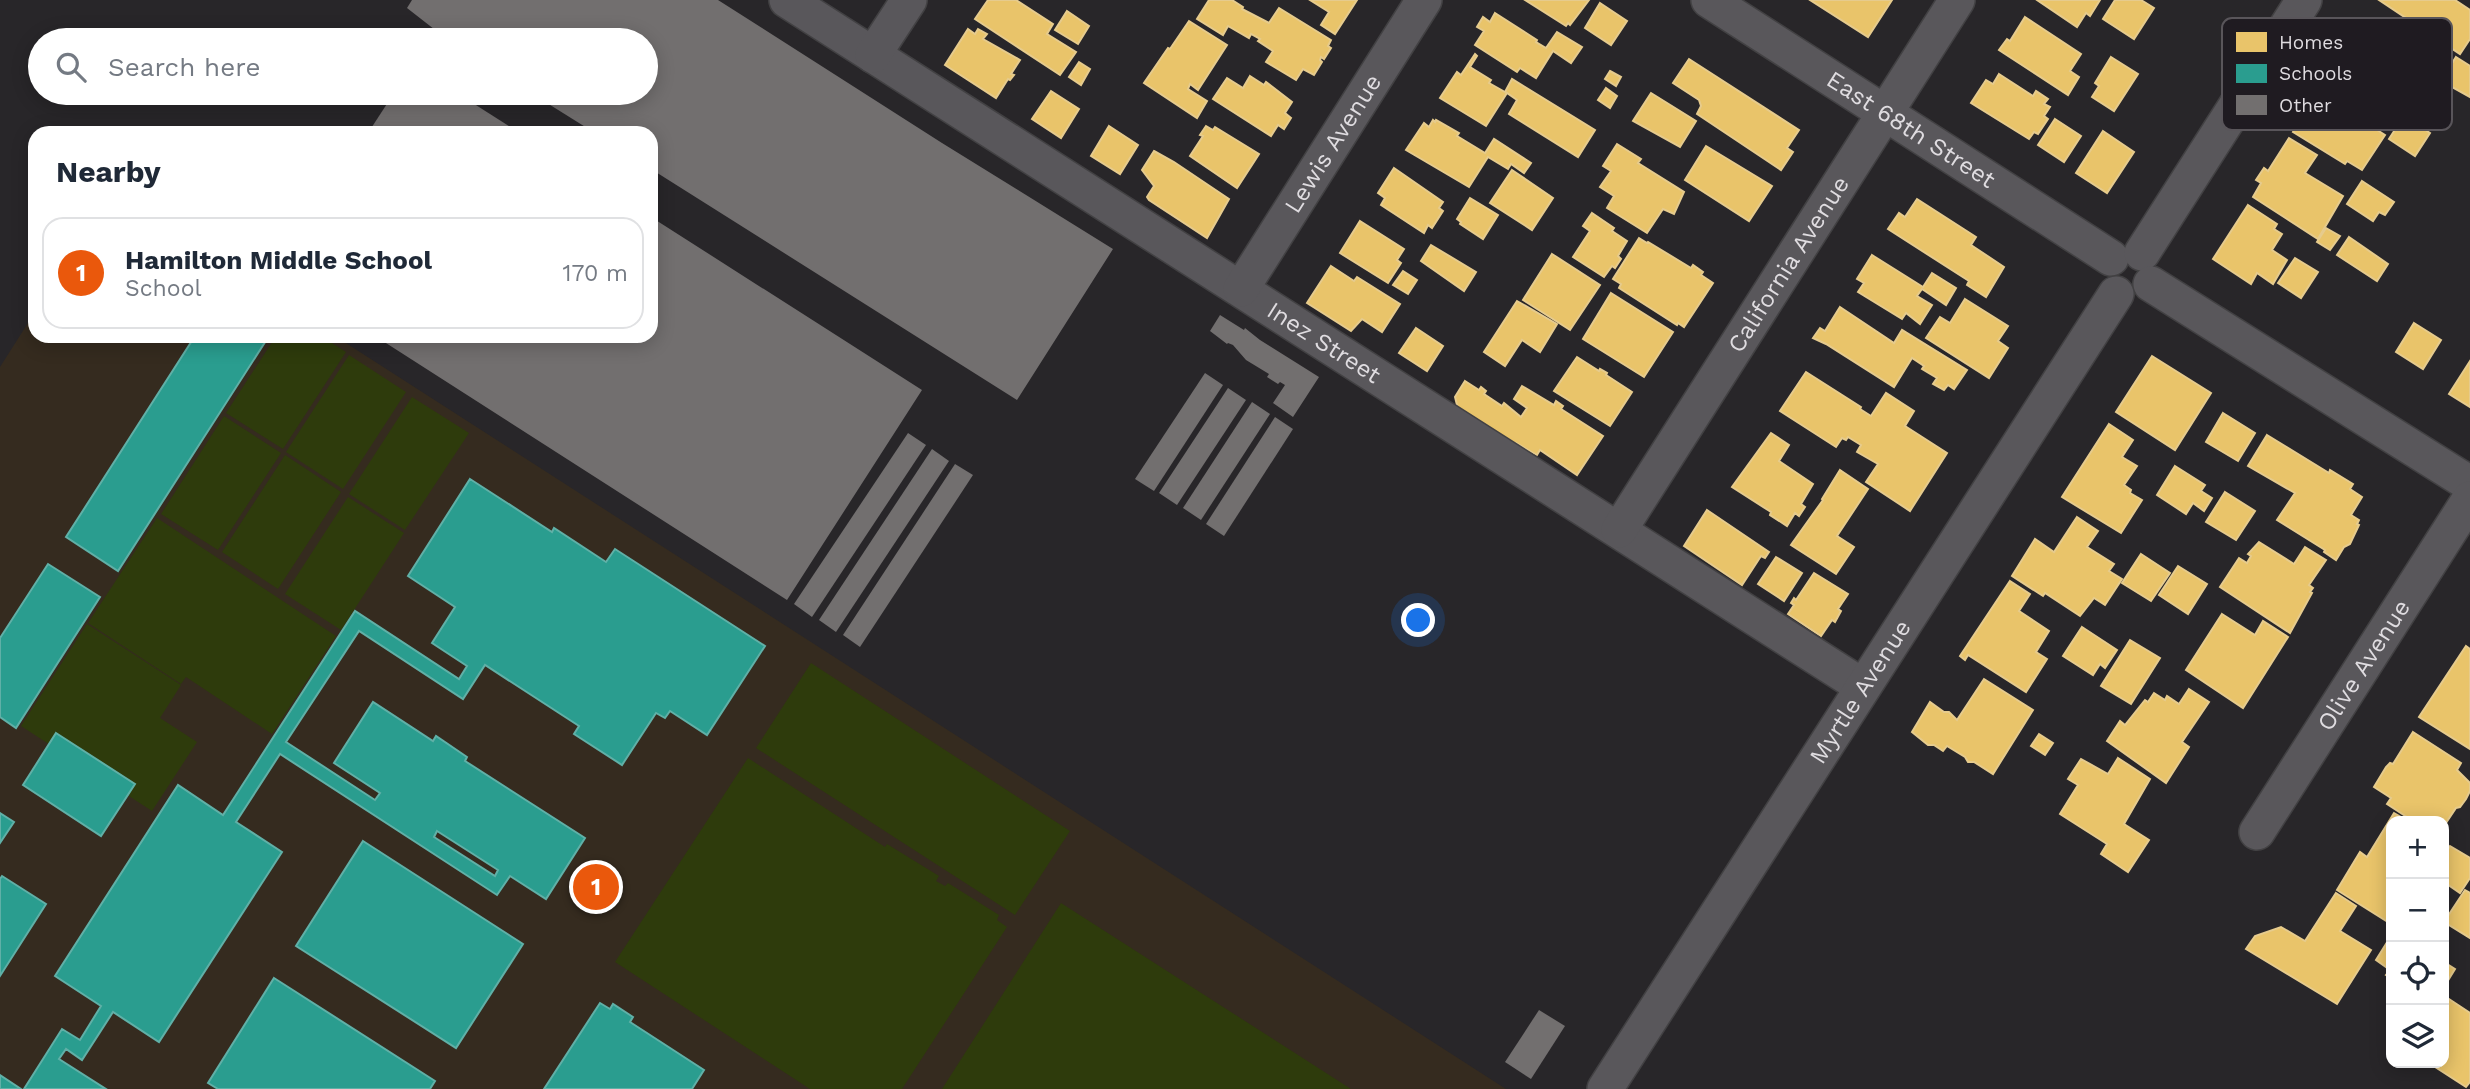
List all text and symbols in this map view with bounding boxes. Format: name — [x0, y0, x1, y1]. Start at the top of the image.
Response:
legend — [2222, 18, 2452, 130]
search box — [28, 28, 658, 105]
text: Homes — [2279, 31, 2343, 54]
icon: search — [52, 48, 90, 86]
text: Search here — [108, 52, 260, 82]
text: Schools — [2279, 62, 2352, 85]
street label: East 68th Street — [1822, 65, 2000, 194]
street label: Lewis Avenue — [1279, 69, 1387, 218]
text: Other — [2279, 94, 2332, 117]
text: Nearby — [56, 154, 161, 189]
street label: California Avenue — [1722, 171, 1855, 358]
text: Hamilton Middle School — [125, 245, 432, 275]
text: 1 — [76, 260, 86, 287]
text: 170 m — [563, 260, 628, 287]
text: School — [125, 275, 202, 302]
street label: Inez Street — [1262, 296, 1386, 389]
street label: Olive Avenue — [2311, 594, 2416, 736]
your location — [1401, 603, 1435, 637]
street label: Myrtle Avenue — [1804, 615, 1917, 769]
map controls — [2386, 816, 2449, 1068]
button: + — [2386, 816, 2449, 879]
pin: 1 — [573, 861, 619, 913]
button: − — [2386, 879, 2449, 942]
button: locate — [2386, 942, 2449, 1005]
button: layers — [2386, 1005, 2449, 1068]

